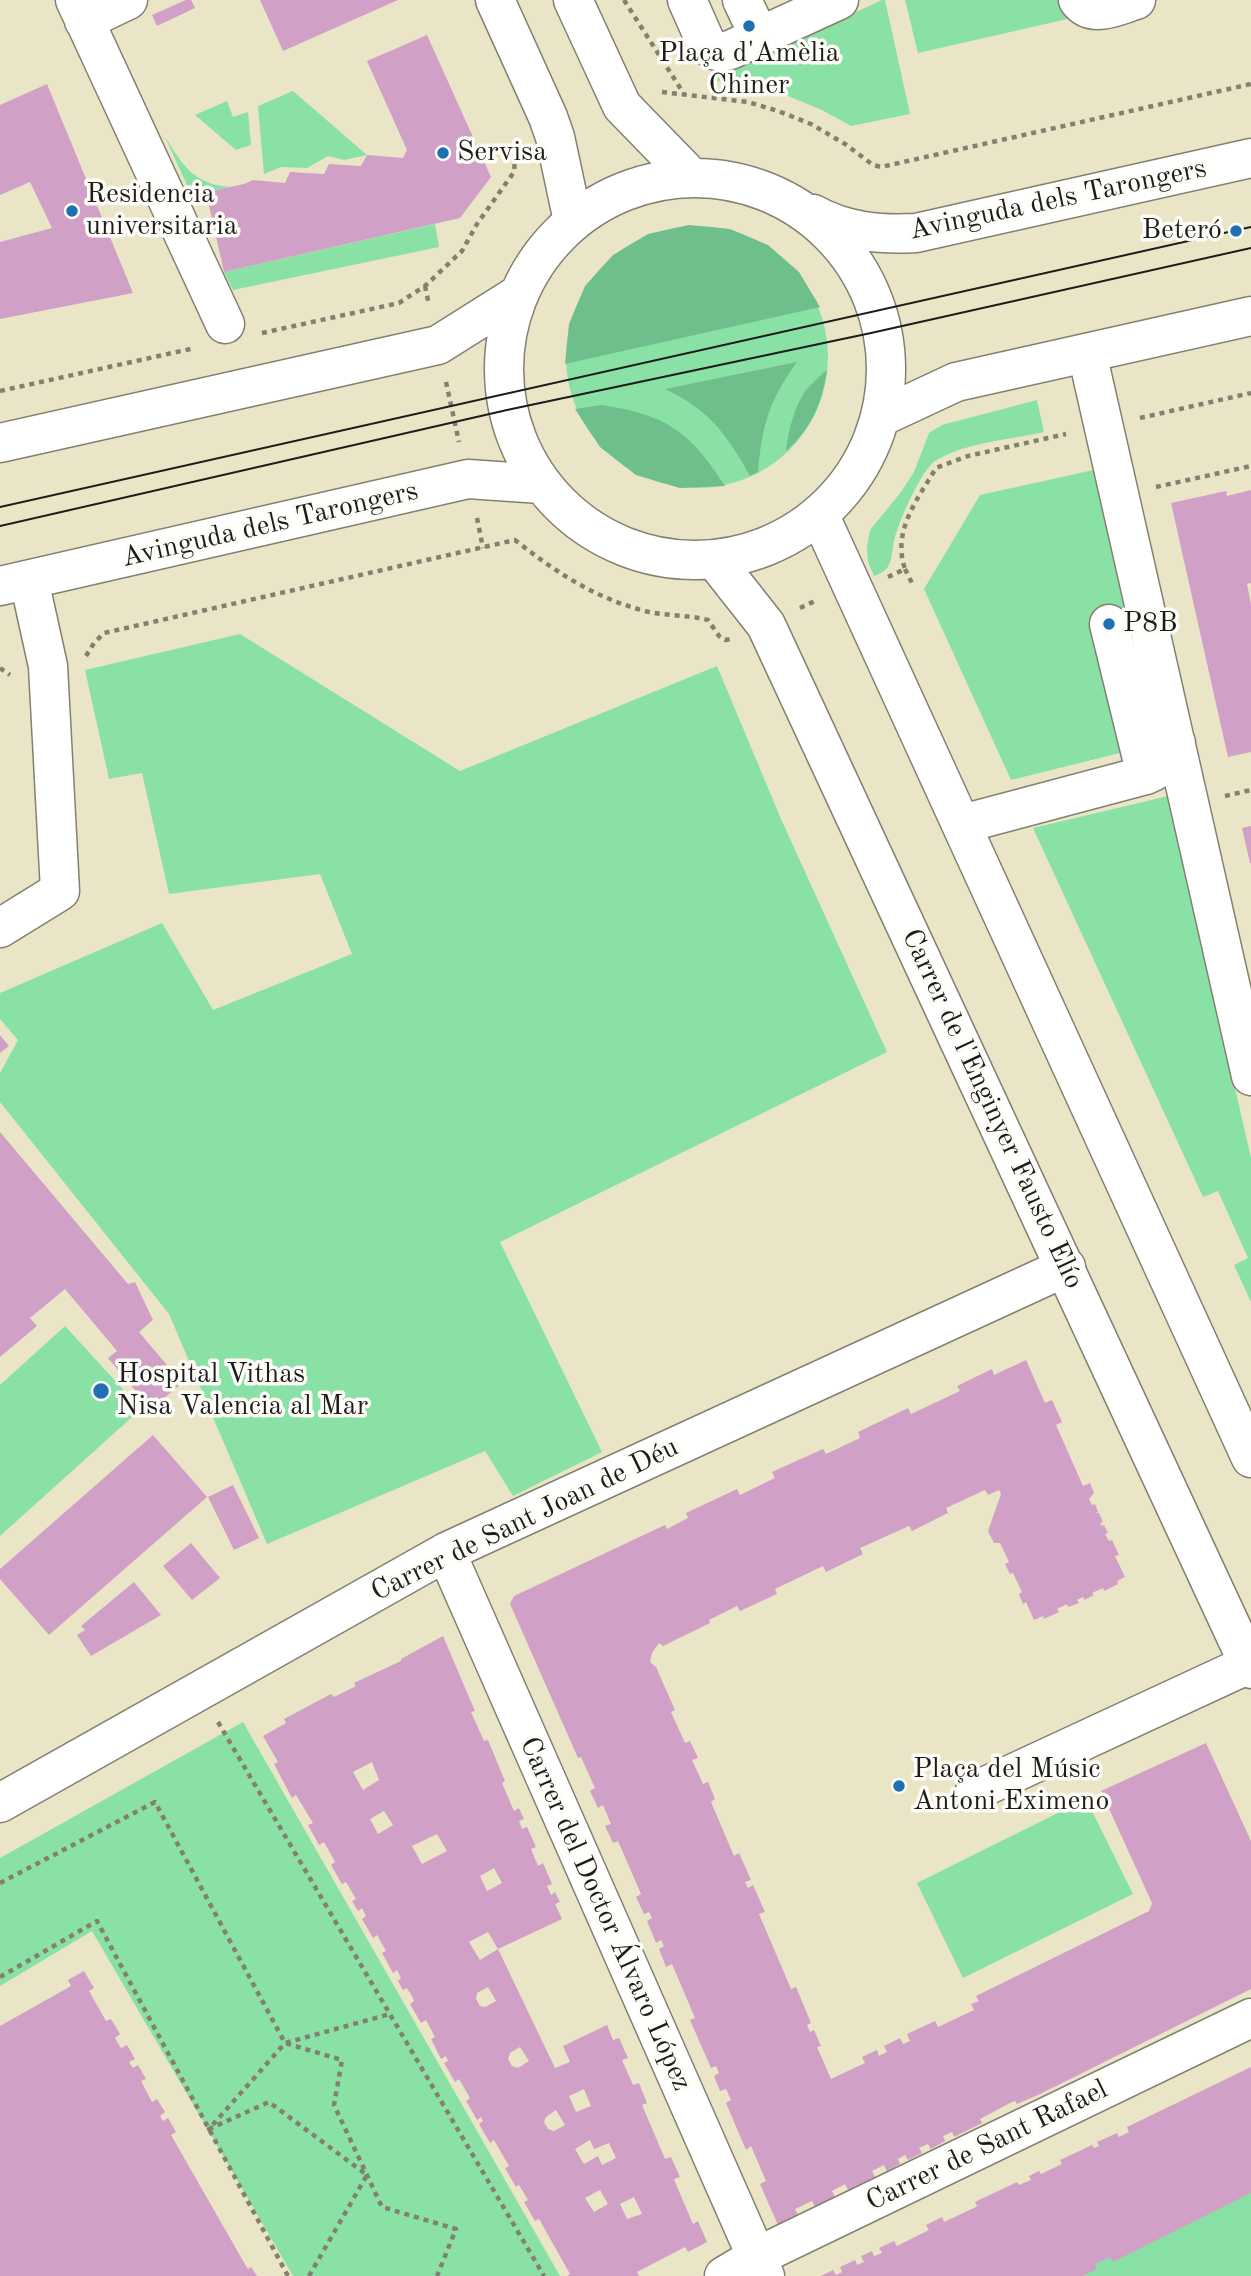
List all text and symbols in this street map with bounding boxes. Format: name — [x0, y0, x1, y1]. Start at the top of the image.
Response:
marker: Plaça d'Amèlia Chiner — [741, 18, 757, 34]
place label: Plaça d'Amèlia Chiner — [658, 37, 840, 103]
place label: Servisa — [457, 136, 547, 170]
marker: Servisa — [435, 145, 451, 161]
street label: Avinguda dels Tarongers — [906, 152, 1210, 248]
place label: Residencia universitaria — [86, 178, 238, 244]
marker: Residencia universitaria — [64, 203, 80, 219]
place label: Beteró — [1142, 214, 1222, 248]
marker: Beteró — [1228, 223, 1244, 239]
street label: Avinguda dels Tarongers — [119, 475, 421, 575]
place label: P8B — [1123, 607, 1178, 641]
marker: P8B — [1101, 616, 1117, 632]
street label: Carrer de l'Enginyer Fausto Elío — [894, 924, 1090, 1294]
place label: Hospital Vithas Nisa Valencia al Mar — [117, 1358, 368, 1424]
marker: Hospital Vithas Nisa Valencia al Mar — [91, 1381, 111, 1401]
street label: Carrer de Sant Joan de Déu — [366, 1431, 684, 1609]
street label: Carrer del Doctor Álvaro López — [512, 1732, 698, 2096]
place label: Plaça del Músic Antoni Eximeno — [913, 1753, 1109, 1819]
marker: Plaça del Músic Antoni Eximeno — [891, 1778, 907, 1794]
street label: Carrer de Sant Rafael — [861, 2073, 1113, 2219]

